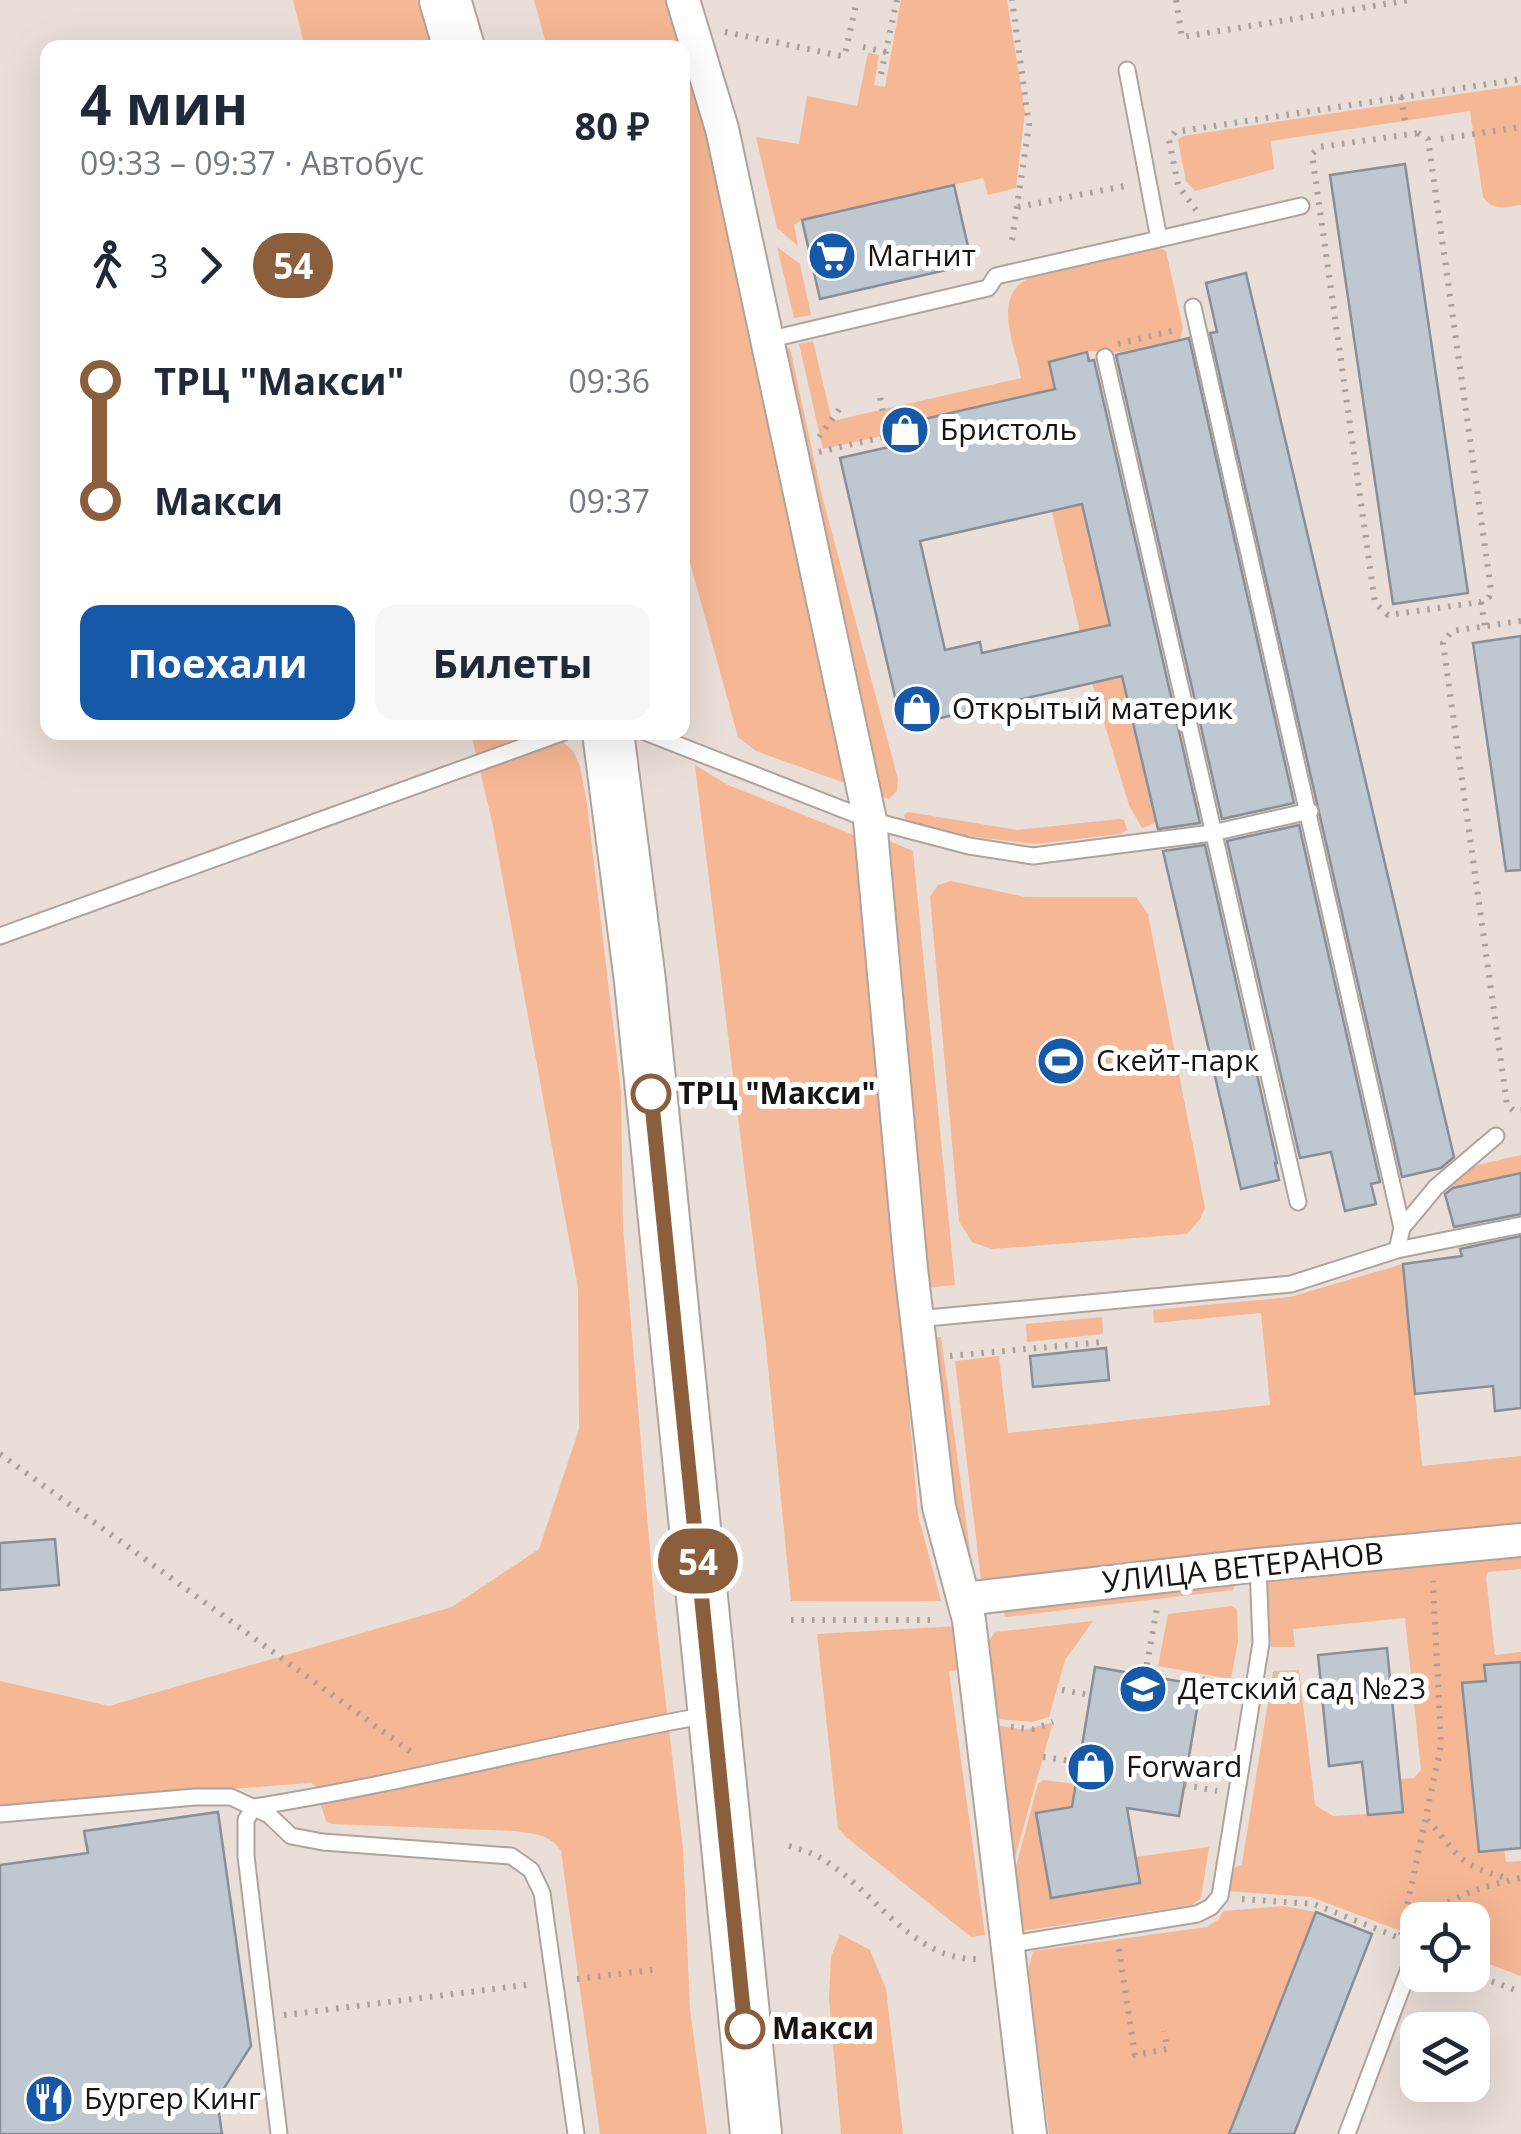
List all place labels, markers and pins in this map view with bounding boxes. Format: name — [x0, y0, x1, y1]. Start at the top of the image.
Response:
supermarket icon: Магнит — [806, 230, 858, 282]
place label: Магнит — [867, 234, 976, 275]
shop icon: Бристоль — [879, 404, 931, 456]
place label: Бристоль — [940, 408, 1077, 449]
shop icon: Открытый материк — [891, 683, 943, 735]
place label: Открытый материк — [952, 687, 1233, 728]
sports icon: Скейт-парк — [1035, 1035, 1087, 1087]
place label: Скейт-парк — [1096, 1039, 1260, 1080]
place label: ТРЦ "Макси" — [678, 1072, 876, 1113]
marker: ТРЦ "Макси" — [632, 1075, 670, 1113]
school or university icon: Детский сад №23 — [1117, 1663, 1169, 1715]
place label: Детский сад №23 — [1178, 1667, 1426, 1708]
shop icon: Forward — [1065, 1741, 1117, 1793]
place label: Forward — [1126, 1745, 1242, 1786]
place label: Макси — [772, 2007, 874, 2048]
marker: Макси — [726, 2010, 764, 2048]
restaurant icon: Бургер Кинг — [23, 2073, 75, 2125]
place label: Бургер Кинг — [84, 2077, 261, 2118]

